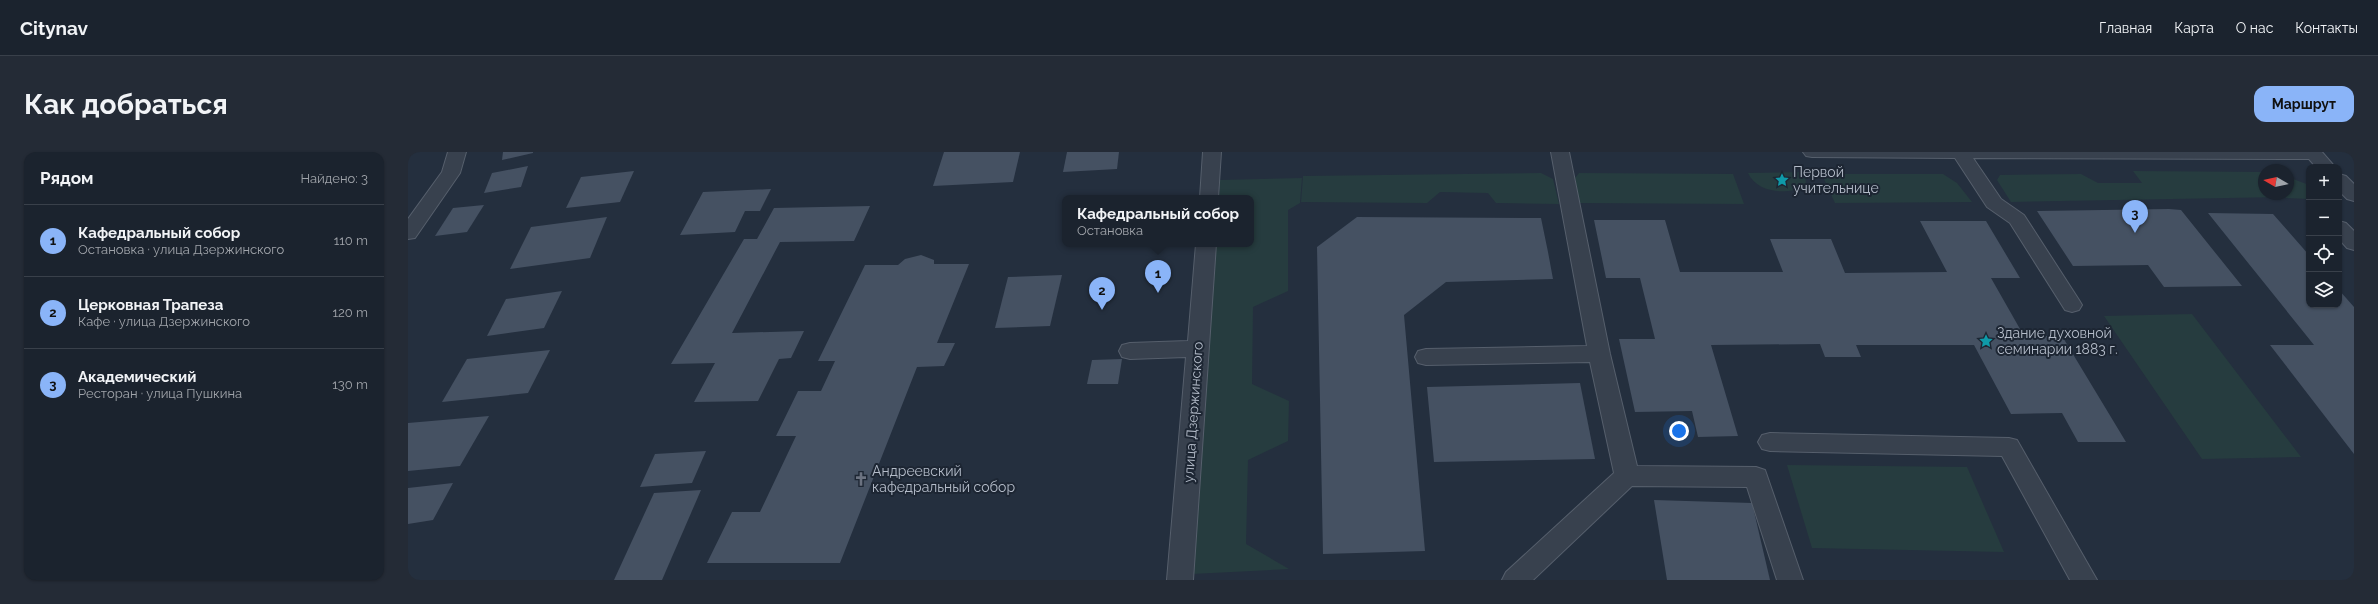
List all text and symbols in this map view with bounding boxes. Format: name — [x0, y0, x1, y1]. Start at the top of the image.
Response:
text: Citynav — [20, 17, 88, 39]
text: Главная — [2099, 20, 2152, 36]
text: Карта — [2174, 20, 2214, 36]
text: О нас — [2236, 20, 2273, 36]
text: Контакты — [2295, 20, 2358, 36]
button: Маршрут — [2254, 86, 2354, 122]
text: Как добраться — [24, 88, 228, 121]
place label: Первой учительнице — [1793, 164, 1879, 196]
north arrow — [2258, 164, 2294, 200]
map controls — [2306, 164, 2342, 308]
button: + — [2306, 164, 2342, 200]
text: Рядом — [40, 168, 93, 188]
text: Найдено: 3 — [300, 171, 368, 186]
place icon: Первой учительнице — [1774, 172, 1790, 188]
popup — [1062, 195, 1254, 247]
pin: 3 — [2122, 200, 2148, 233]
button: − — [2306, 200, 2342, 236]
text: Кафедральный собор — [1077, 205, 1239, 223]
text: Остановка — [1077, 223, 1143, 238]
text: Кафедральный собор — [78, 224, 240, 242]
text: 1 — [50, 233, 56, 248]
text: 110 m — [334, 233, 368, 248]
button: locate — [2306, 236, 2342, 272]
text: Остановка · улица Дзержинского — [78, 242, 284, 257]
pin: 1 — [1145, 260, 1171, 293]
button: layers — [2306, 272, 2342, 308]
pin: 2 — [1089, 277, 1115, 310]
text: Церковная Трапеза — [78, 296, 223, 314]
text: 2 — [49, 305, 57, 320]
text: 120 m — [332, 305, 368, 320]
text: Кафе · улица Дзержинского — [78, 314, 250, 329]
place label: Здание духовной семинарии 1883 г. — [1997, 325, 2118, 357]
place icon: Здание духовной семинарии 1883 г. — [1978, 333, 1994, 349]
street label: улица Дзержинского — [1180, 341, 1206, 483]
text: Академический — [78, 368, 196, 386]
text: 3 — [49, 377, 57, 392]
text: 130 m — [332, 377, 368, 392]
text: Ресторан · улица Пушкина — [78, 386, 242, 401]
your location — [1669, 421, 1689, 441]
place label: Андреевский кафедральный собор — [872, 463, 1015, 495]
church icon: Андреевский кафедральный собор — [853, 471, 869, 487]

